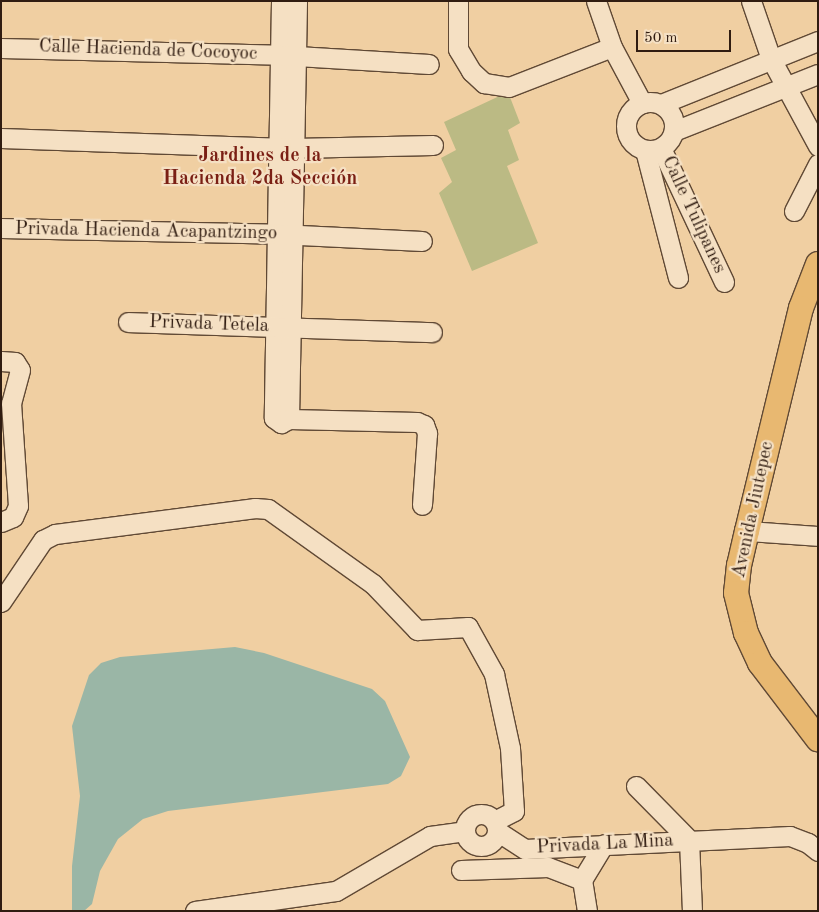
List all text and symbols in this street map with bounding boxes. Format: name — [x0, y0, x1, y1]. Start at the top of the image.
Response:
scale bar — [639, 20, 734, 52]
text: 50 m — [644, 31, 678, 46]
street label: Calle Hacienda de Cocoyoc — [38, 36, 258, 66]
district label: Jardines de la Hacienda 2da Sección — [163, 144, 357, 191]
street label: Calle Tulipanes — [656, 153, 730, 277]
street label: Privada Hacienda Acapantzingo — [15, 218, 277, 246]
street label: Privada Tetela — [149, 312, 269, 338]
street label: Avenida Jiutepec — [728, 440, 780, 580]
street label: Privada La Mina — [536, 830, 674, 860]

